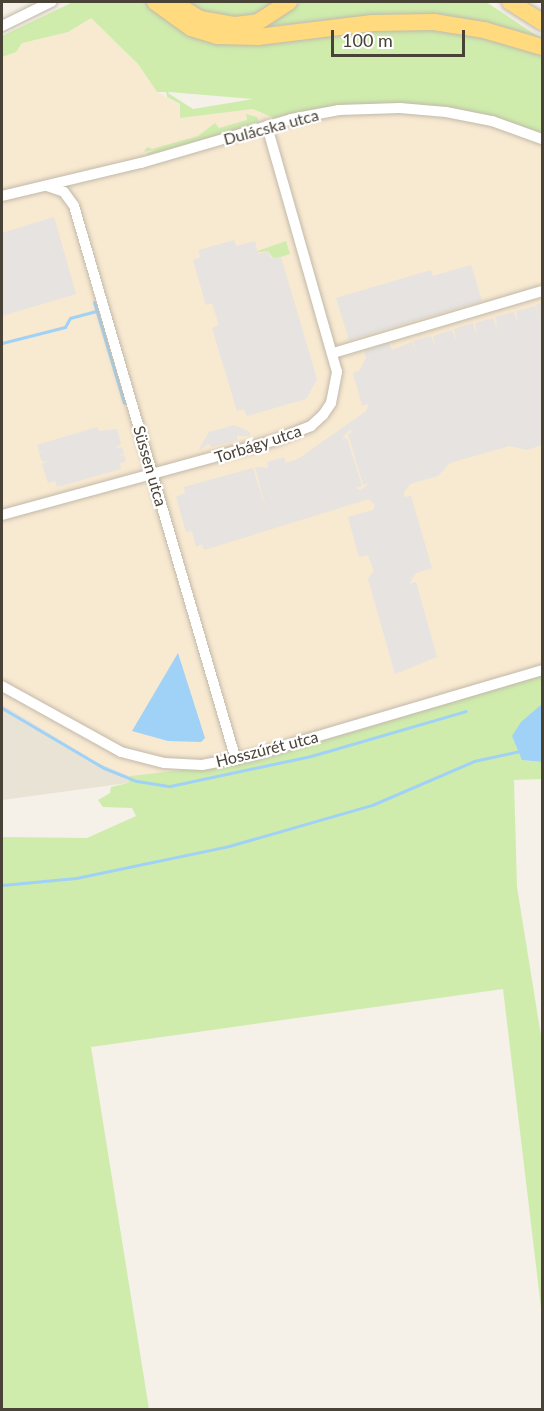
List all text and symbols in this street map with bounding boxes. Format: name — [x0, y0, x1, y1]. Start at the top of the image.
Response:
scale bar — [334, 18, 468, 56]
text: 100 m — [342, 29, 393, 51]
street label: Dulácska utca — [221, 105, 321, 149]
street label: Torbágy utca — [212, 421, 304, 467]
street label: Süssen utca — [129, 423, 171, 509]
street label: Hosszúrét utca — [214, 727, 320, 771]

